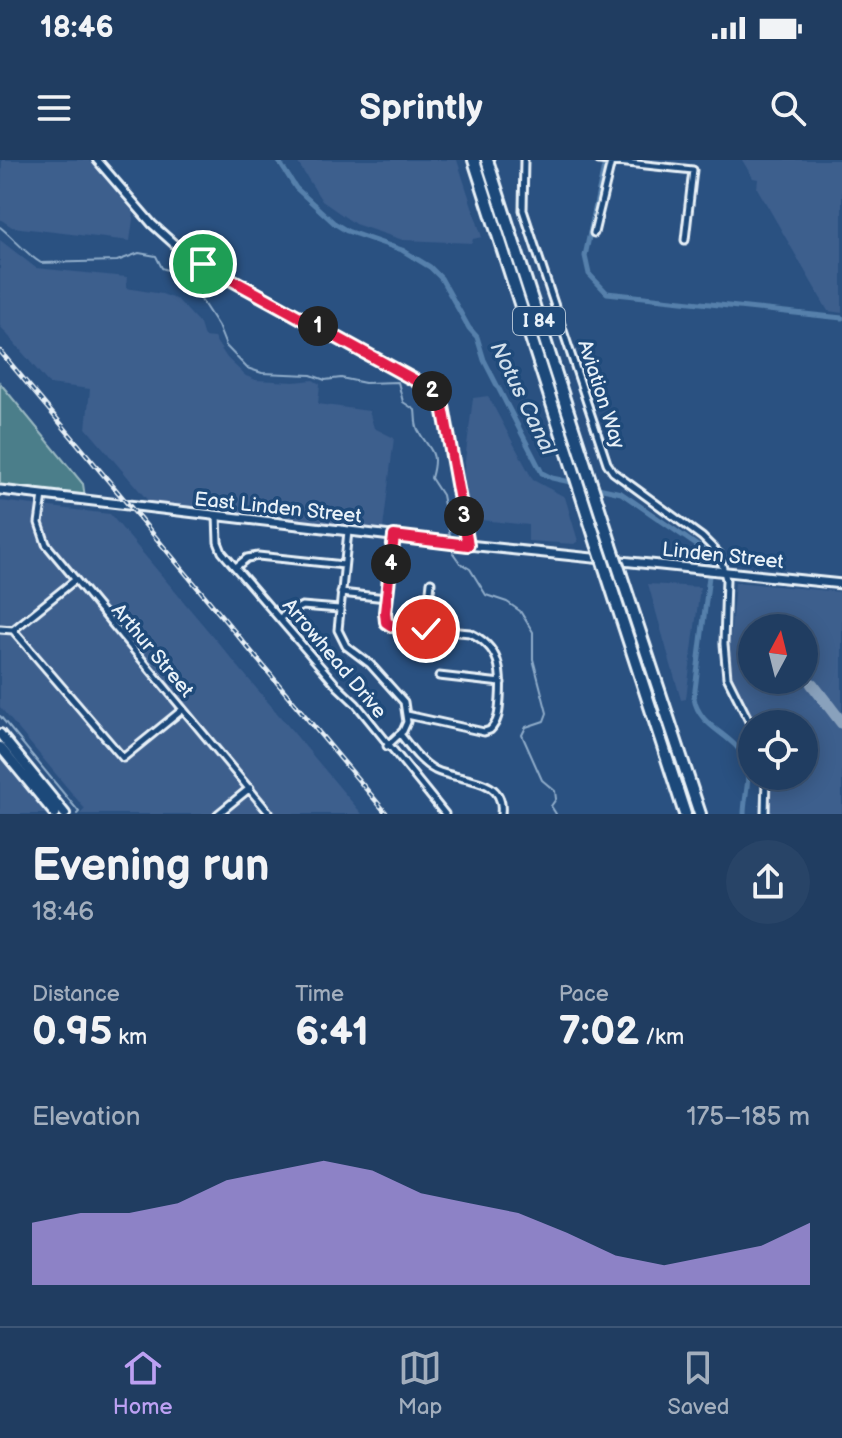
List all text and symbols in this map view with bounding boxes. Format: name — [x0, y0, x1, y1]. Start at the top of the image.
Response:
text: 18:46 — [40, 10, 114, 46]
icon: menu — [32, 86, 76, 130]
icon: search — [766, 86, 810, 130]
text: Sprintly — [359, 87, 483, 130]
pin — [169, 230, 237, 298]
icon: arrive — [181, 242, 225, 286]
pin: 1 — [298, 306, 338, 346]
road number: I 84 — [513, 307, 565, 335]
text: 1 — [313, 312, 323, 339]
street label: Aviation Way — [572, 337, 630, 452]
water label: Notus Canal — [484, 338, 562, 461]
pin: 2 — [412, 371, 452, 411]
text: 2 — [425, 377, 439, 404]
street label: East Linden Street — [193, 487, 363, 529]
pin: 3 — [444, 496, 484, 536]
text: 3 — [458, 502, 470, 529]
street label: Linden Street — [661, 538, 785, 574]
pin: 4 — [371, 544, 411, 584]
text: 4 — [385, 550, 397, 577]
street label: Arrowhead Drive — [277, 594, 391, 724]
pin — [392, 595, 460, 663]
street label: Arthur Street — [106, 599, 198, 702]
icon: check — [404, 607, 448, 651]
north arrow — [738, 614, 818, 694]
map controls — [738, 614, 818, 790]
button: locate — [738, 710, 818, 790]
text: Evening run — [32, 840, 269, 893]
button: share — [726, 840, 810, 924]
text: 18:46 — [32, 897, 94, 928]
text: Distance — [32, 981, 120, 1008]
text: Time — [295, 981, 344, 1008]
text: Pace — [559, 981, 609, 1008]
text: 0.95 — [32, 1008, 112, 1056]
text: 6:41 — [295, 1008, 369, 1056]
text: 7:02 — [559, 1008, 639, 1056]
text: km — [112, 1024, 147, 1051]
text: /km — [639, 1024, 684, 1051]
text: Elevation — [32, 1102, 140, 1133]
text: 175–185 m — [686, 1102, 810, 1133]
tab: Home — [113, 1346, 173, 1421]
tab: Map — [398, 1346, 442, 1421]
tab: Saved — [668, 1346, 729, 1421]

